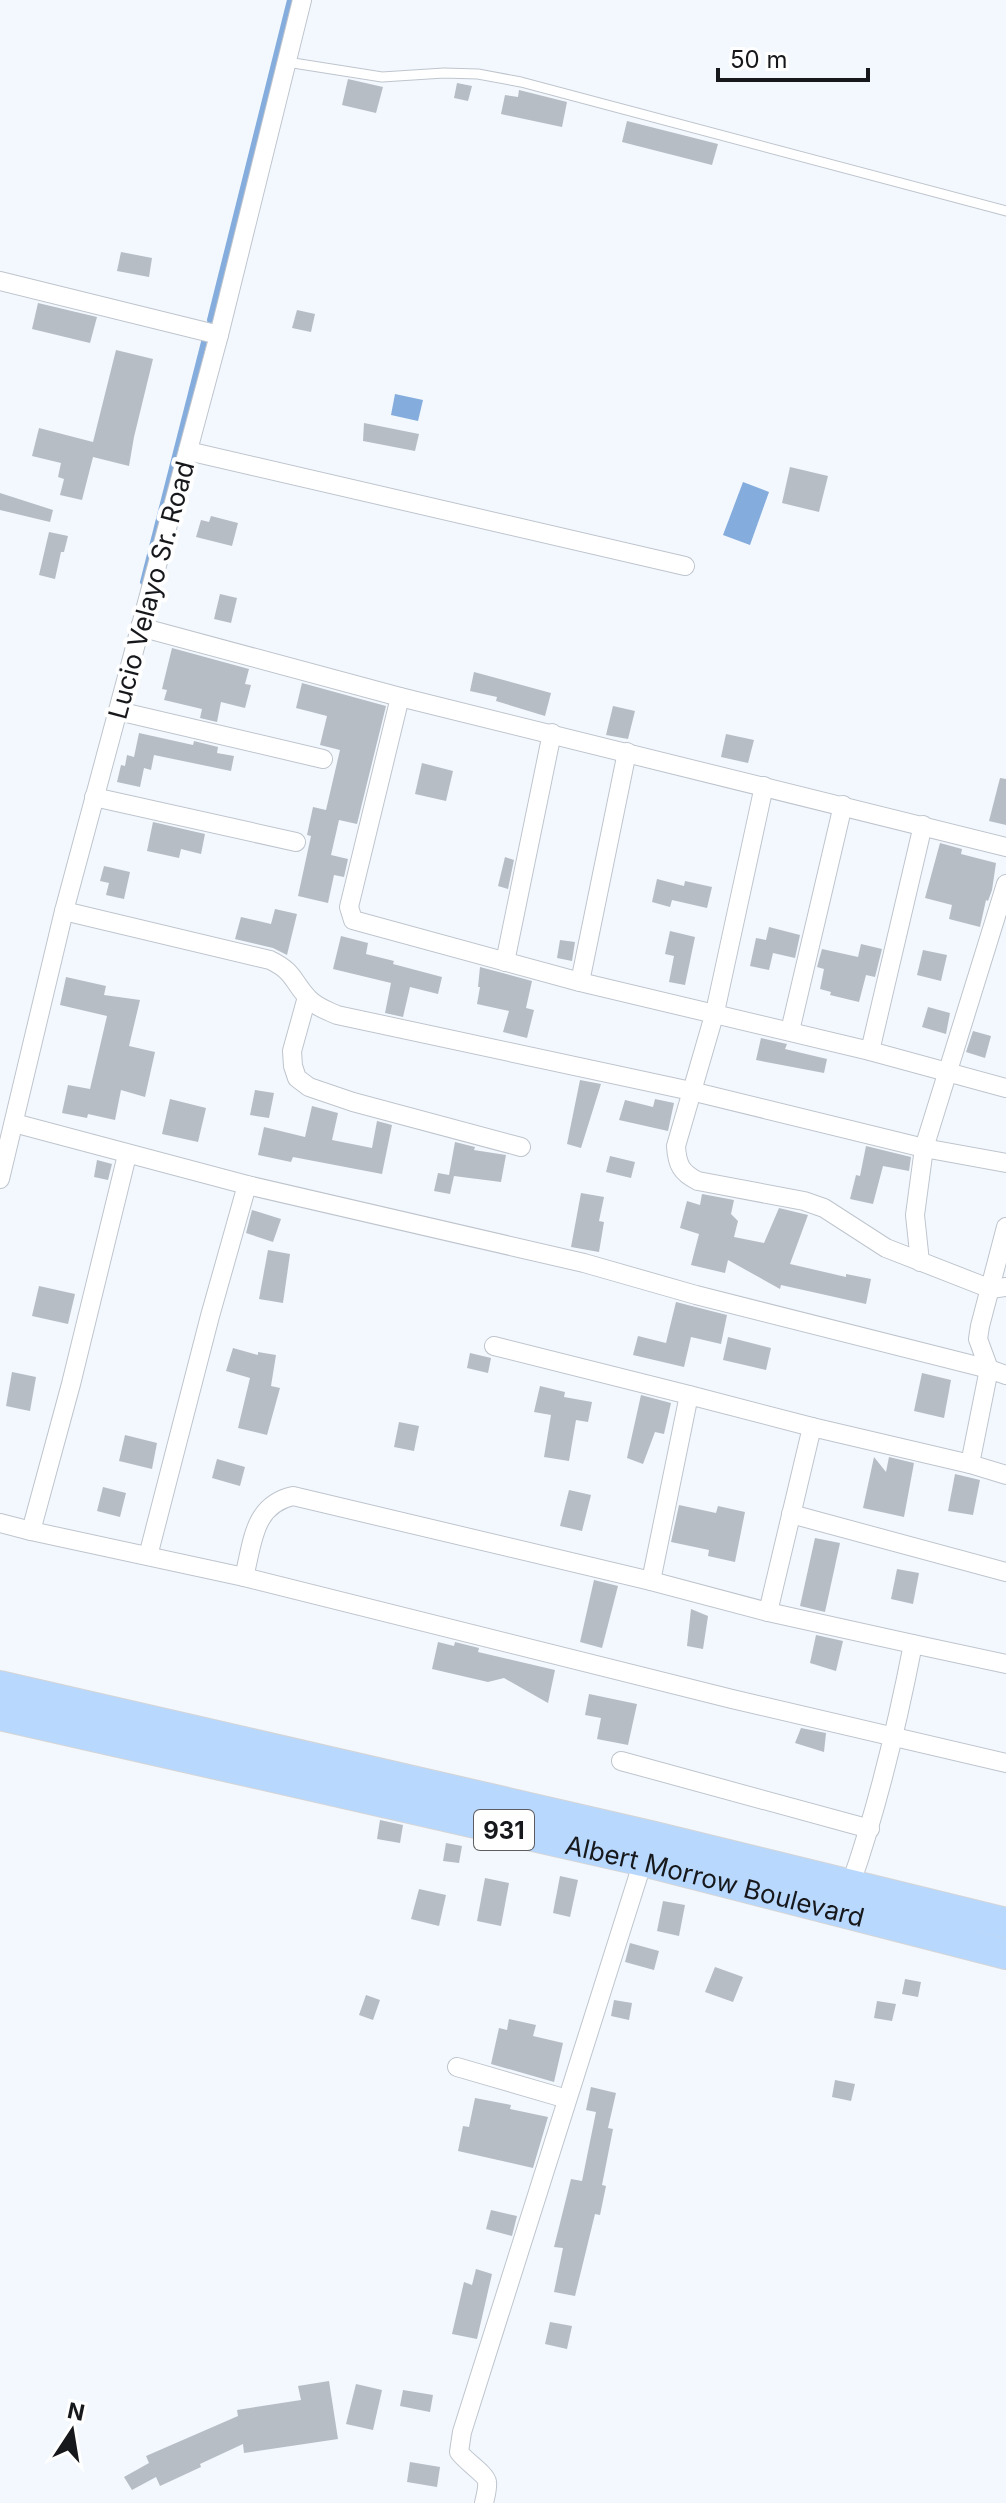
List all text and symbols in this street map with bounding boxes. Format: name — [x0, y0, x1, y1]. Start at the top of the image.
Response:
scale bar — [718, 32, 868, 82]
text: 50 m — [730, 45, 788, 74]
street label: Lucio Velayo Sr. Road — [102, 458, 200, 722]
road number: 931 — [474, 1810, 534, 1850]
street label: Albert Morrow Boulevard — [563, 1828, 868, 1933]
north arrow — [32, 2391, 112, 2471]
text: N — [65, 2397, 87, 2426]

